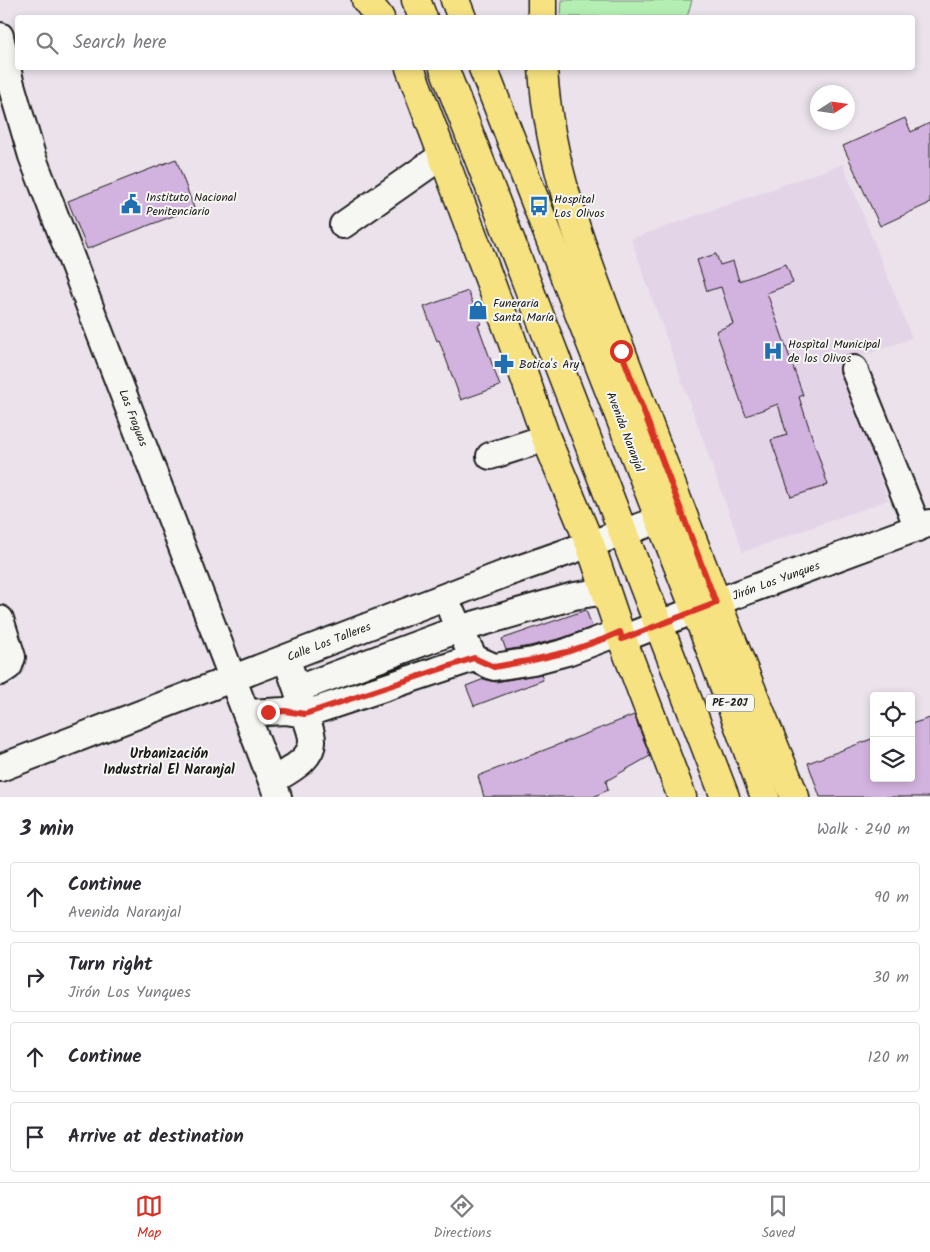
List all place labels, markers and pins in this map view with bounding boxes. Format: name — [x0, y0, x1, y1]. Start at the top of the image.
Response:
place label: Instituto Nacional Penitenciario — [146, 188, 236, 221]
place label: Hospital Los Olivos — [554, 190, 605, 223]
public building icon: Instituto Nacional Penitenciario — [120, 193, 142, 215]
bus stop icon: Hospital Los Olivos — [528, 195, 550, 217]
place label: Funeraria Santa María — [493, 294, 554, 327]
shop icon: Funeraria Santa María — [467, 299, 489, 321]
place label: Hospìtal Municipal de los Olivos — [788, 335, 880, 368]
hospital icon: Hospìtal Municipal de los Olivos — [762, 340, 784, 362]
pharmacy icon: Botica's Ary — [493, 353, 515, 375]
place label: Botica's Ary — [519, 355, 579, 374]

